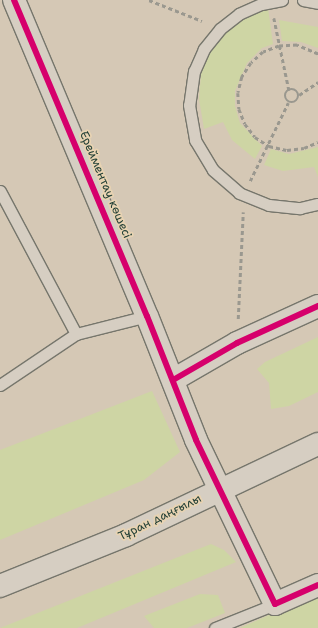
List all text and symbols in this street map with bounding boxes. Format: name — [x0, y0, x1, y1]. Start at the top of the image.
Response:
street label: Ерейментау көшесі — [76, 129, 134, 241]
street label: Тұран даңғылы — [116, 492, 204, 544]

